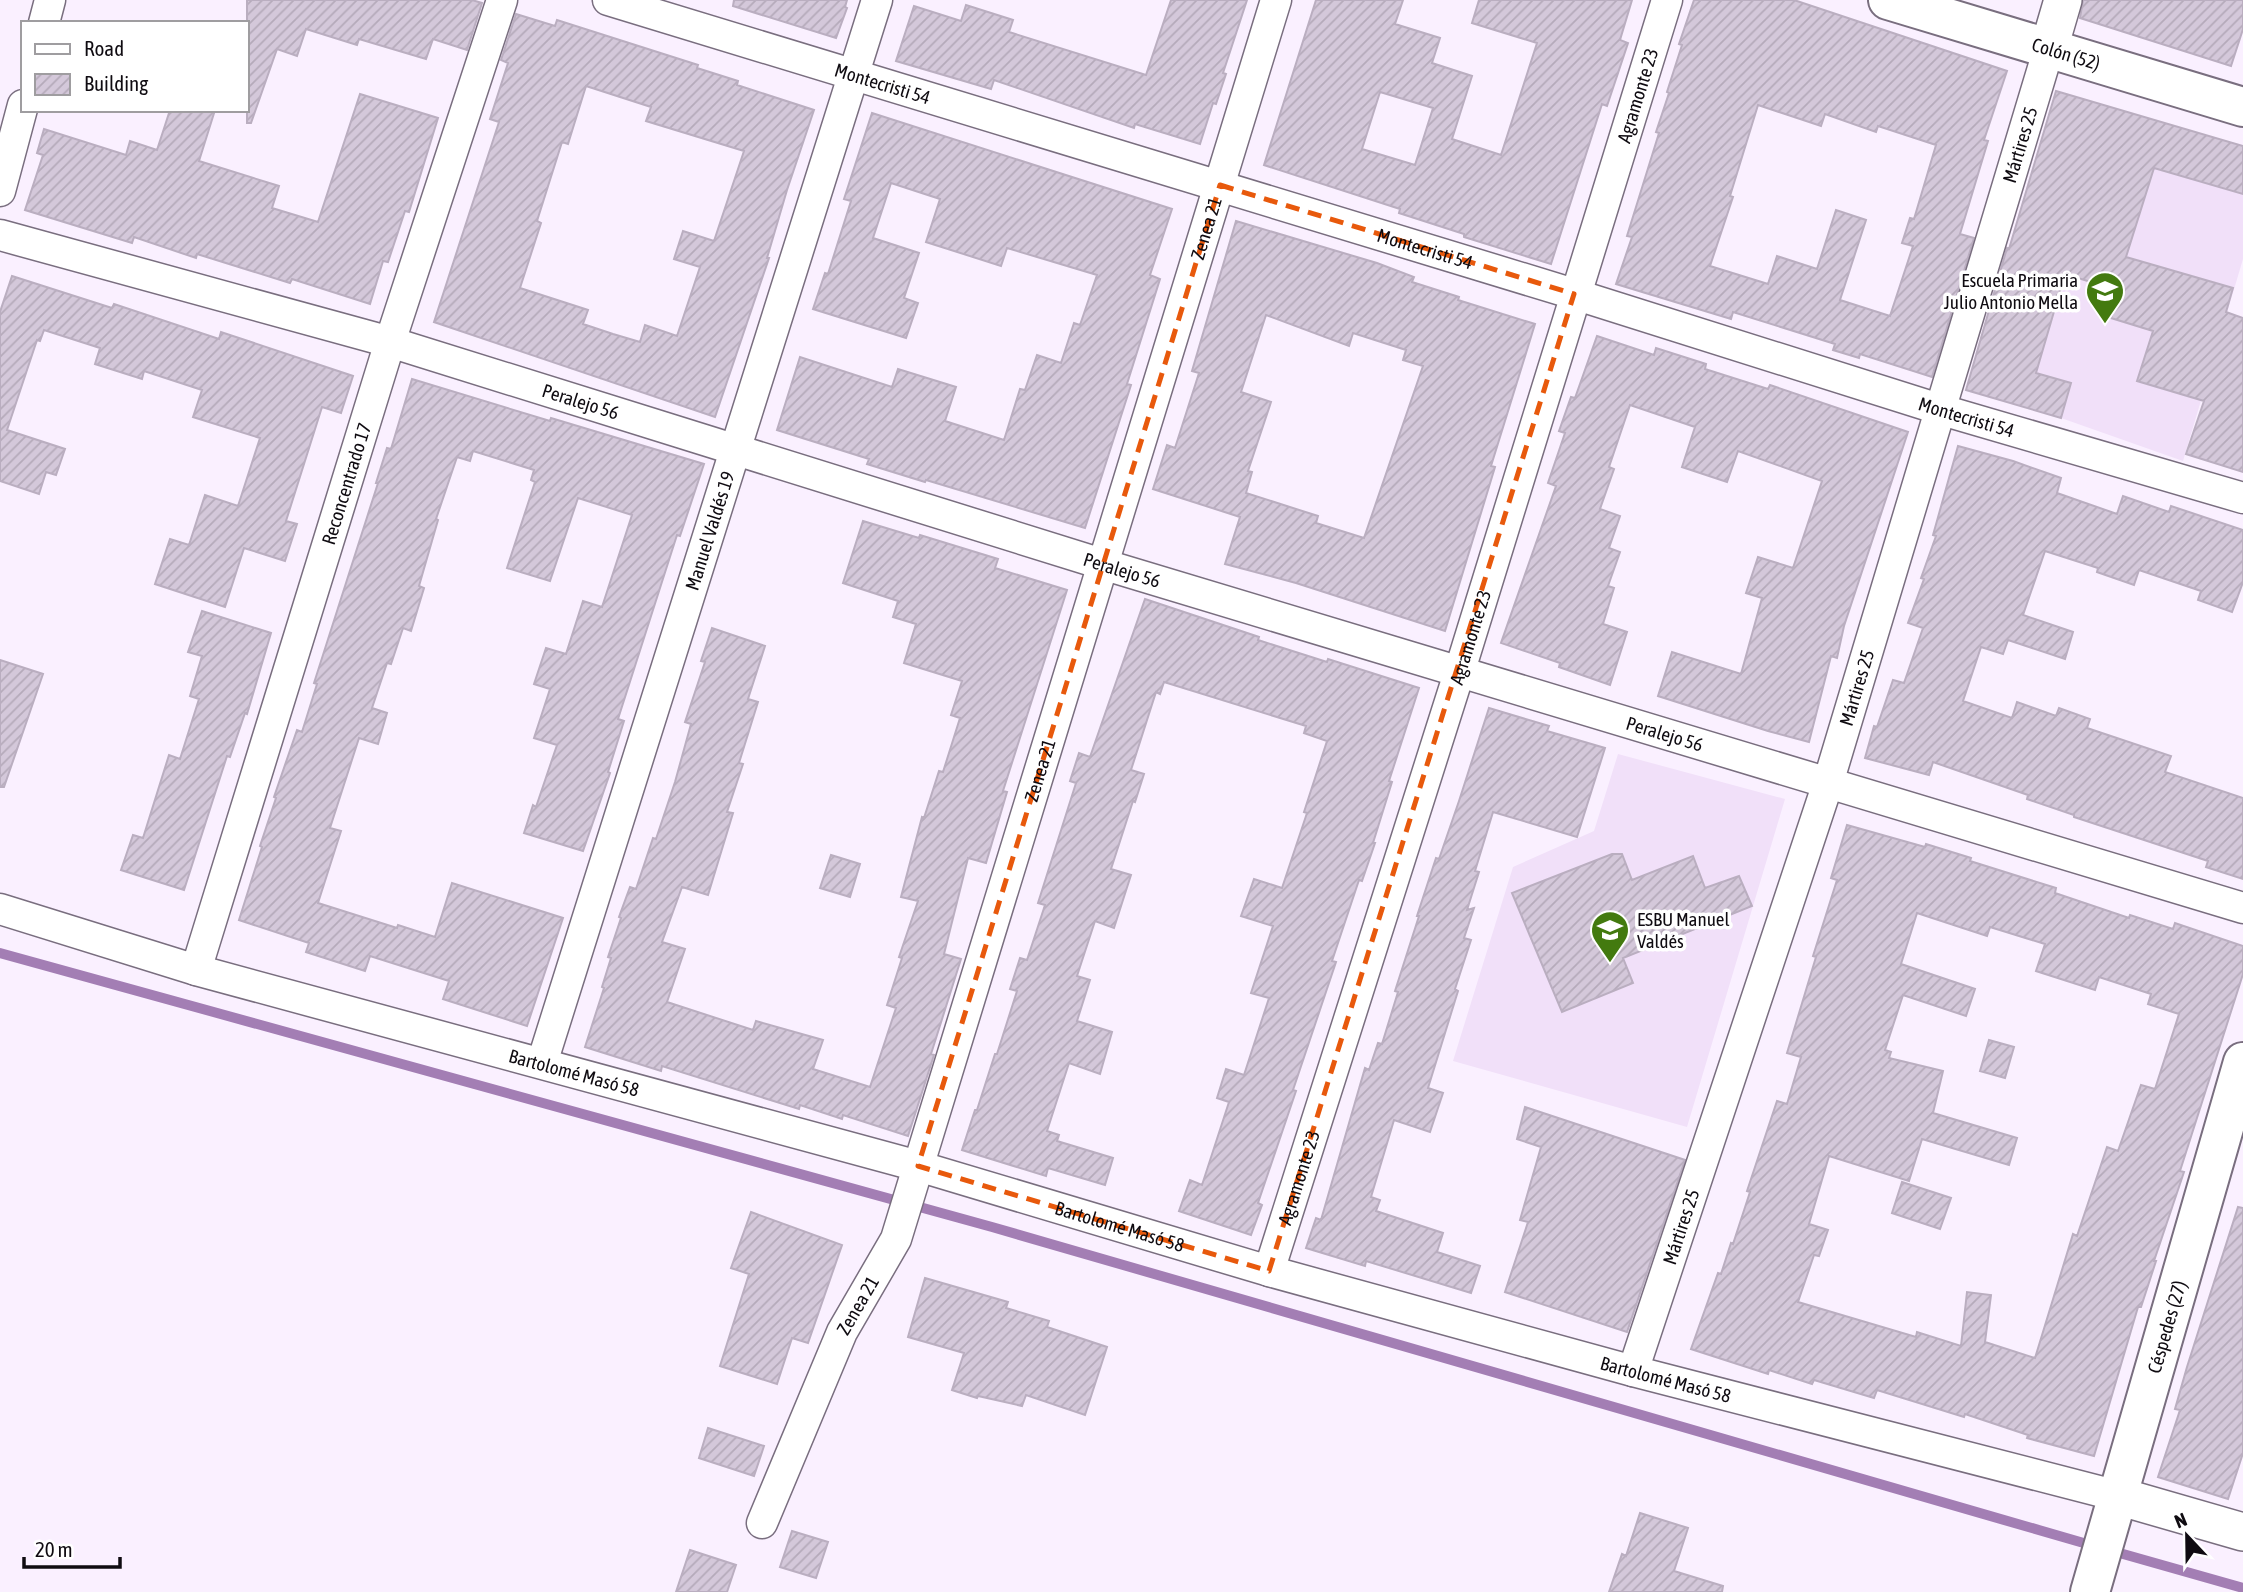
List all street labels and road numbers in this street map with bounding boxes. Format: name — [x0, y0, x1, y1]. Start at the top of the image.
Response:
street label: Colón (52) — [2029, 33, 2103, 74]
street label: Agramonte 23 — [1613, 45, 1662, 145]
street label: Montecristi 54 — [832, 59, 933, 108]
street label: Mártires 25 — [1998, 104, 2042, 185]
street label: Zenea 21 — [1186, 194, 1226, 262]
street label: Montecristi 54 — [1375, 224, 1476, 274]
street label: Peralejo 56 — [539, 379, 622, 424]
street label: Montecristi 54 — [1916, 392, 2017, 442]
street label: Reconcentrado 17 — [317, 420, 375, 547]
street label: Manuel Valdés 19 — [681, 468, 739, 593]
street label: Peralejo 56 — [1081, 548, 1163, 592]
street label: Agramonte 23 — [1445, 587, 1495, 687]
street label: Mártires 25 — [1835, 647, 1878, 728]
street label: Peralejo 56 — [1624, 712, 1706, 756]
street label: Zenea 21 — [1020, 736, 1060, 804]
street label: Bartolomé Masó 58 — [507, 1044, 642, 1101]
street label: Agramonte 23 — [1273, 1128, 1324, 1228]
street label: Mártires 25 — [1658, 1186, 1704, 1267]
street label: Bartolomé Masó 58 — [1052, 1197, 1187, 1256]
street label: Zenea 21 — [832, 1272, 883, 1339]
street label: Céspedes (27) — [2143, 1278, 2190, 1376]
street label: Bartolomé Masó 58 — [1598, 1352, 1733, 1407]

